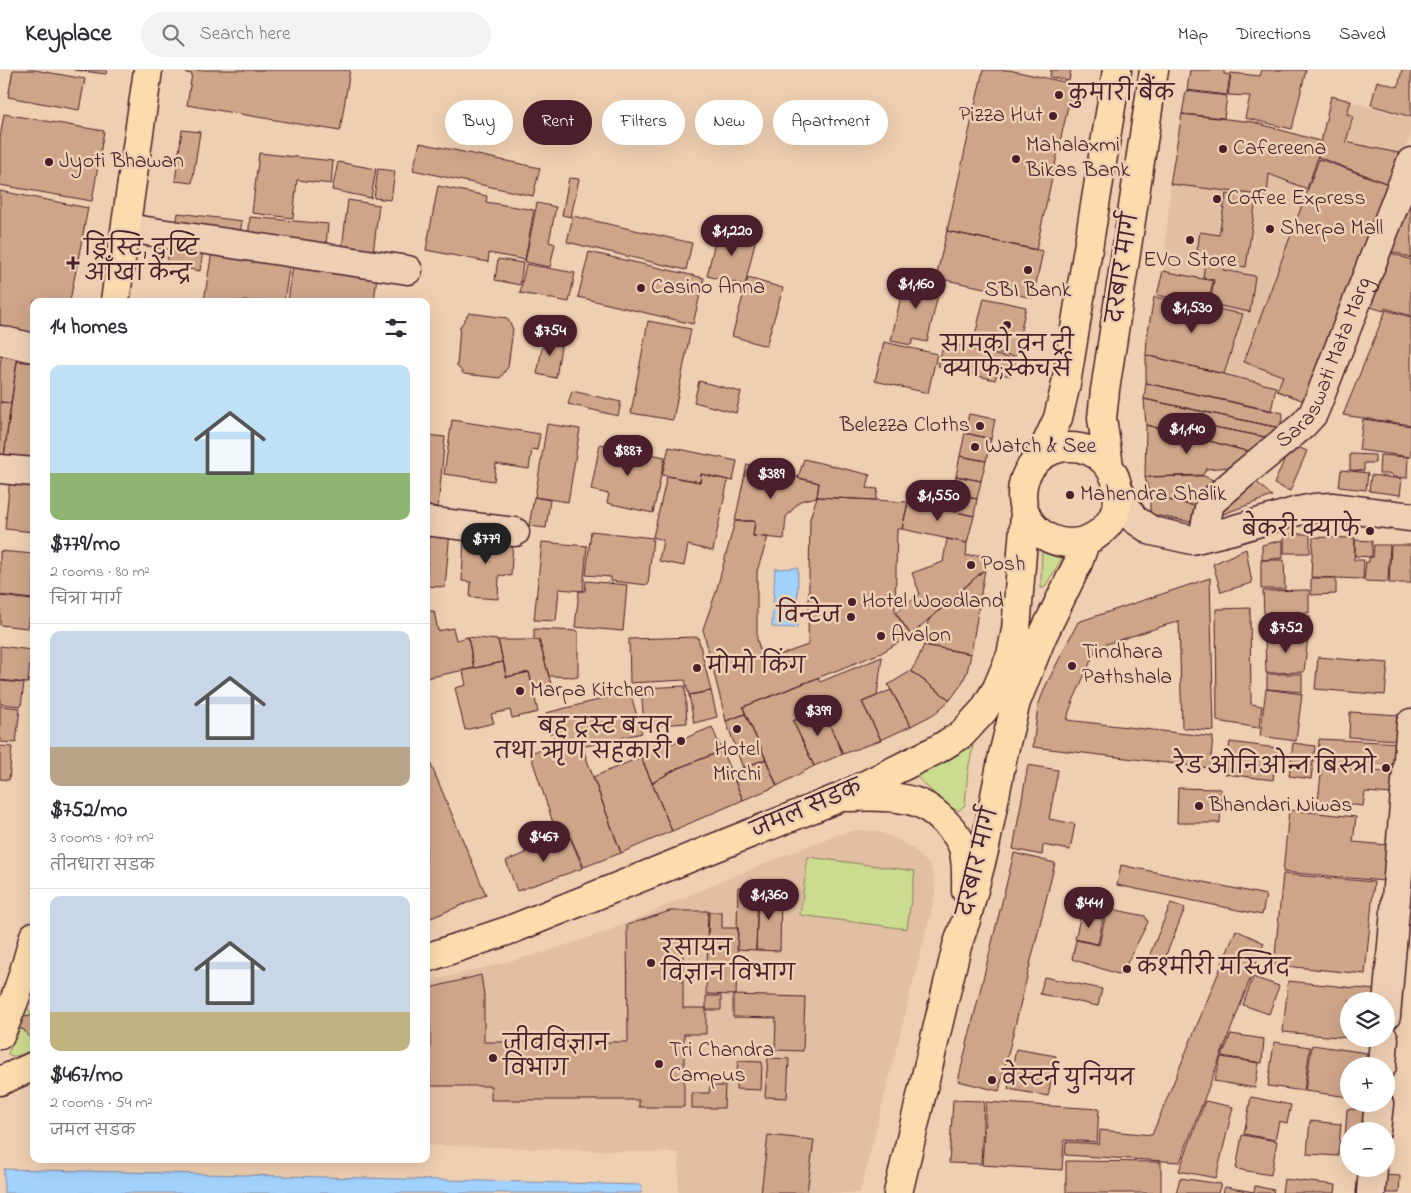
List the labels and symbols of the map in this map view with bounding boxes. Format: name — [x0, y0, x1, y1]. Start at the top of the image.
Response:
place label: कुमारी बैंक — [1068, 73, 1176, 111]
marker: कुमारी बैंक — [1053, 89, 1065, 101]
place label: Pizza Hut — [959, 100, 1044, 132]
marker: Pizza Hut — [1047, 110, 1059, 122]
place label: Mahalaxmi Bikas Bank — [1025, 130, 1131, 187]
place label: Cafereena — [1233, 133, 1326, 165]
marker: Cafereena — [1217, 143, 1229, 155]
place label: Jyoti Bhawan — [59, 146, 184, 179]
marker: Mahalaxmi Bikas Bank — [1010, 153, 1022, 165]
marker: Jyoti Bhawan — [43, 156, 55, 168]
place label: Coffee Express — [1227, 183, 1366, 215]
marker: Coffee Express — [1211, 193, 1223, 205]
street label: दरबार मार्ग — [1095, 209, 1149, 326]
place label: Sherpa Mall — [1280, 213, 1383, 245]
pin: $1,220 — [691, 214, 773, 257]
marker: Sherpa Mall — [1264, 223, 1276, 235]
place label: ड्रिस्टि, दृष्टि आँखा केन्द्र — [83, 230, 200, 291]
marker: EVO Store — [1184, 234, 1196, 246]
place label: EVO Store — [1143, 245, 1237, 277]
marker: ड्रिस्टि, दृष्टि आँखा केन्द्र — [66, 256, 80, 270]
marker: SBI Bank — [1022, 264, 1034, 276]
pin: $1,160 — [875, 268, 957, 310]
place label: Casino Anna — [651, 272, 765, 304]
street label: Saraswati Mata Marg — [1269, 272, 1382, 457]
place label: SBI Bank — [985, 275, 1072, 307]
marker: Casino Anna — [635, 282, 647, 294]
pin: $1,530 — [1151, 292, 1233, 334]
pin: $754 — [520, 314, 580, 357]
marker: सामको वन ट्री क्याफे;स्केचर्स — [1001, 319, 1013, 331]
place label: सामको वन ट्री क्याफे;स्केचर्स — [939, 326, 1075, 387]
place label: Belezza Cloths — [839, 410, 970, 442]
pin: $1,140 — [1146, 412, 1228, 455]
marker: Belezza Cloths — [974, 420, 986, 432]
place label: Watch & See — [985, 431, 1097, 463]
pin: $887 — [598, 434, 658, 477]
marker: Watch & See — [969, 441, 981, 453]
pin: $389 — [741, 458, 801, 500]
place label: Mahendra Shalik — [1080, 479, 1227, 511]
pin: $1,550 — [897, 480, 979, 522]
marker: Mahendra Shalik — [1064, 489, 1076, 501]
place label: बेकरी क्याफे — [1242, 510, 1362, 547]
pin: $779 — [456, 522, 516, 565]
marker: बेकरी क्याफे — [1364, 525, 1376, 537]
place label: Posh — [981, 549, 1026, 581]
marker: Posh — [965, 559, 977, 571]
place label: Hotel Woodland — [862, 586, 1004, 618]
place label: विन्टेज — [776, 596, 843, 633]
marker: Hotel Woodland — [846, 596, 858, 608]
marker: विन्टेज — [845, 611, 857, 623]
pin: $752 — [1256, 612, 1316, 654]
place label: Avalon — [891, 620, 951, 652]
marker: Avalon — [875, 630, 887, 642]
place label: Tindhara Pathshala — [1082, 637, 1172, 694]
place label: मोमो किंग — [706, 648, 807, 684]
marker: Tindhara Pathshala — [1066, 660, 1078, 672]
marker: मोमो किंग — [691, 662, 703, 674]
place label: Marpa Kitchen — [530, 675, 654, 707]
marker: Marpa Kitchen — [514, 685, 526, 697]
pin: $399 — [788, 694, 848, 737]
place label: बहु ट्रस्ट बचत तथा ऋण सहकारी — [494, 712, 672, 769]
marker: Hotel Mirchi — [731, 723, 743, 735]
place label: Hotel Mirchi — [713, 734, 761, 791]
marker: बहु ट्रस्ट बचत तथा ऋण सहकारी — [675, 735, 687, 747]
place label: रेड ओनिओन्न बिस्त्रो — [1173, 747, 1377, 784]
marker: रेड ओनिओन्न बिस्त्रो — [1380, 762, 1392, 774]
street label: जमल सडक — [746, 772, 869, 848]
place label: Bhandari Niwas — [1208, 790, 1353, 822]
marker: Bhandari Niwas — [1193, 800, 1205, 812]
street label: दरबार मार्ग — [946, 802, 1008, 921]
pin: $467 — [514, 820, 574, 863]
pin: $1,360 — [728, 878, 810, 921]
pin: $441 — [1059, 886, 1119, 929]
place label: रसायन विज्ञान विभाग — [660, 934, 796, 991]
place label: कश्मीरी मस्जिद — [1136, 949, 1292, 985]
marker: रसायन विज्ञान विभाग — [645, 957, 657, 969]
marker: कश्मीरी मस्जिद — [1121, 963, 1133, 975]
place label: जीवविज्ञान विभाग — [502, 1025, 610, 1086]
place label: Tri Chandra Campus — [669, 1035, 774, 1092]
marker: जीवविज्ञान विभाग — [487, 1052, 499, 1064]
marker: Tri Chandra Campus — [653, 1058, 665, 1070]
place label: वेस्टर्न युनियन — [1001, 1059, 1136, 1096]
marker: वेस्टर्न युनियन — [986, 1074, 998, 1086]

